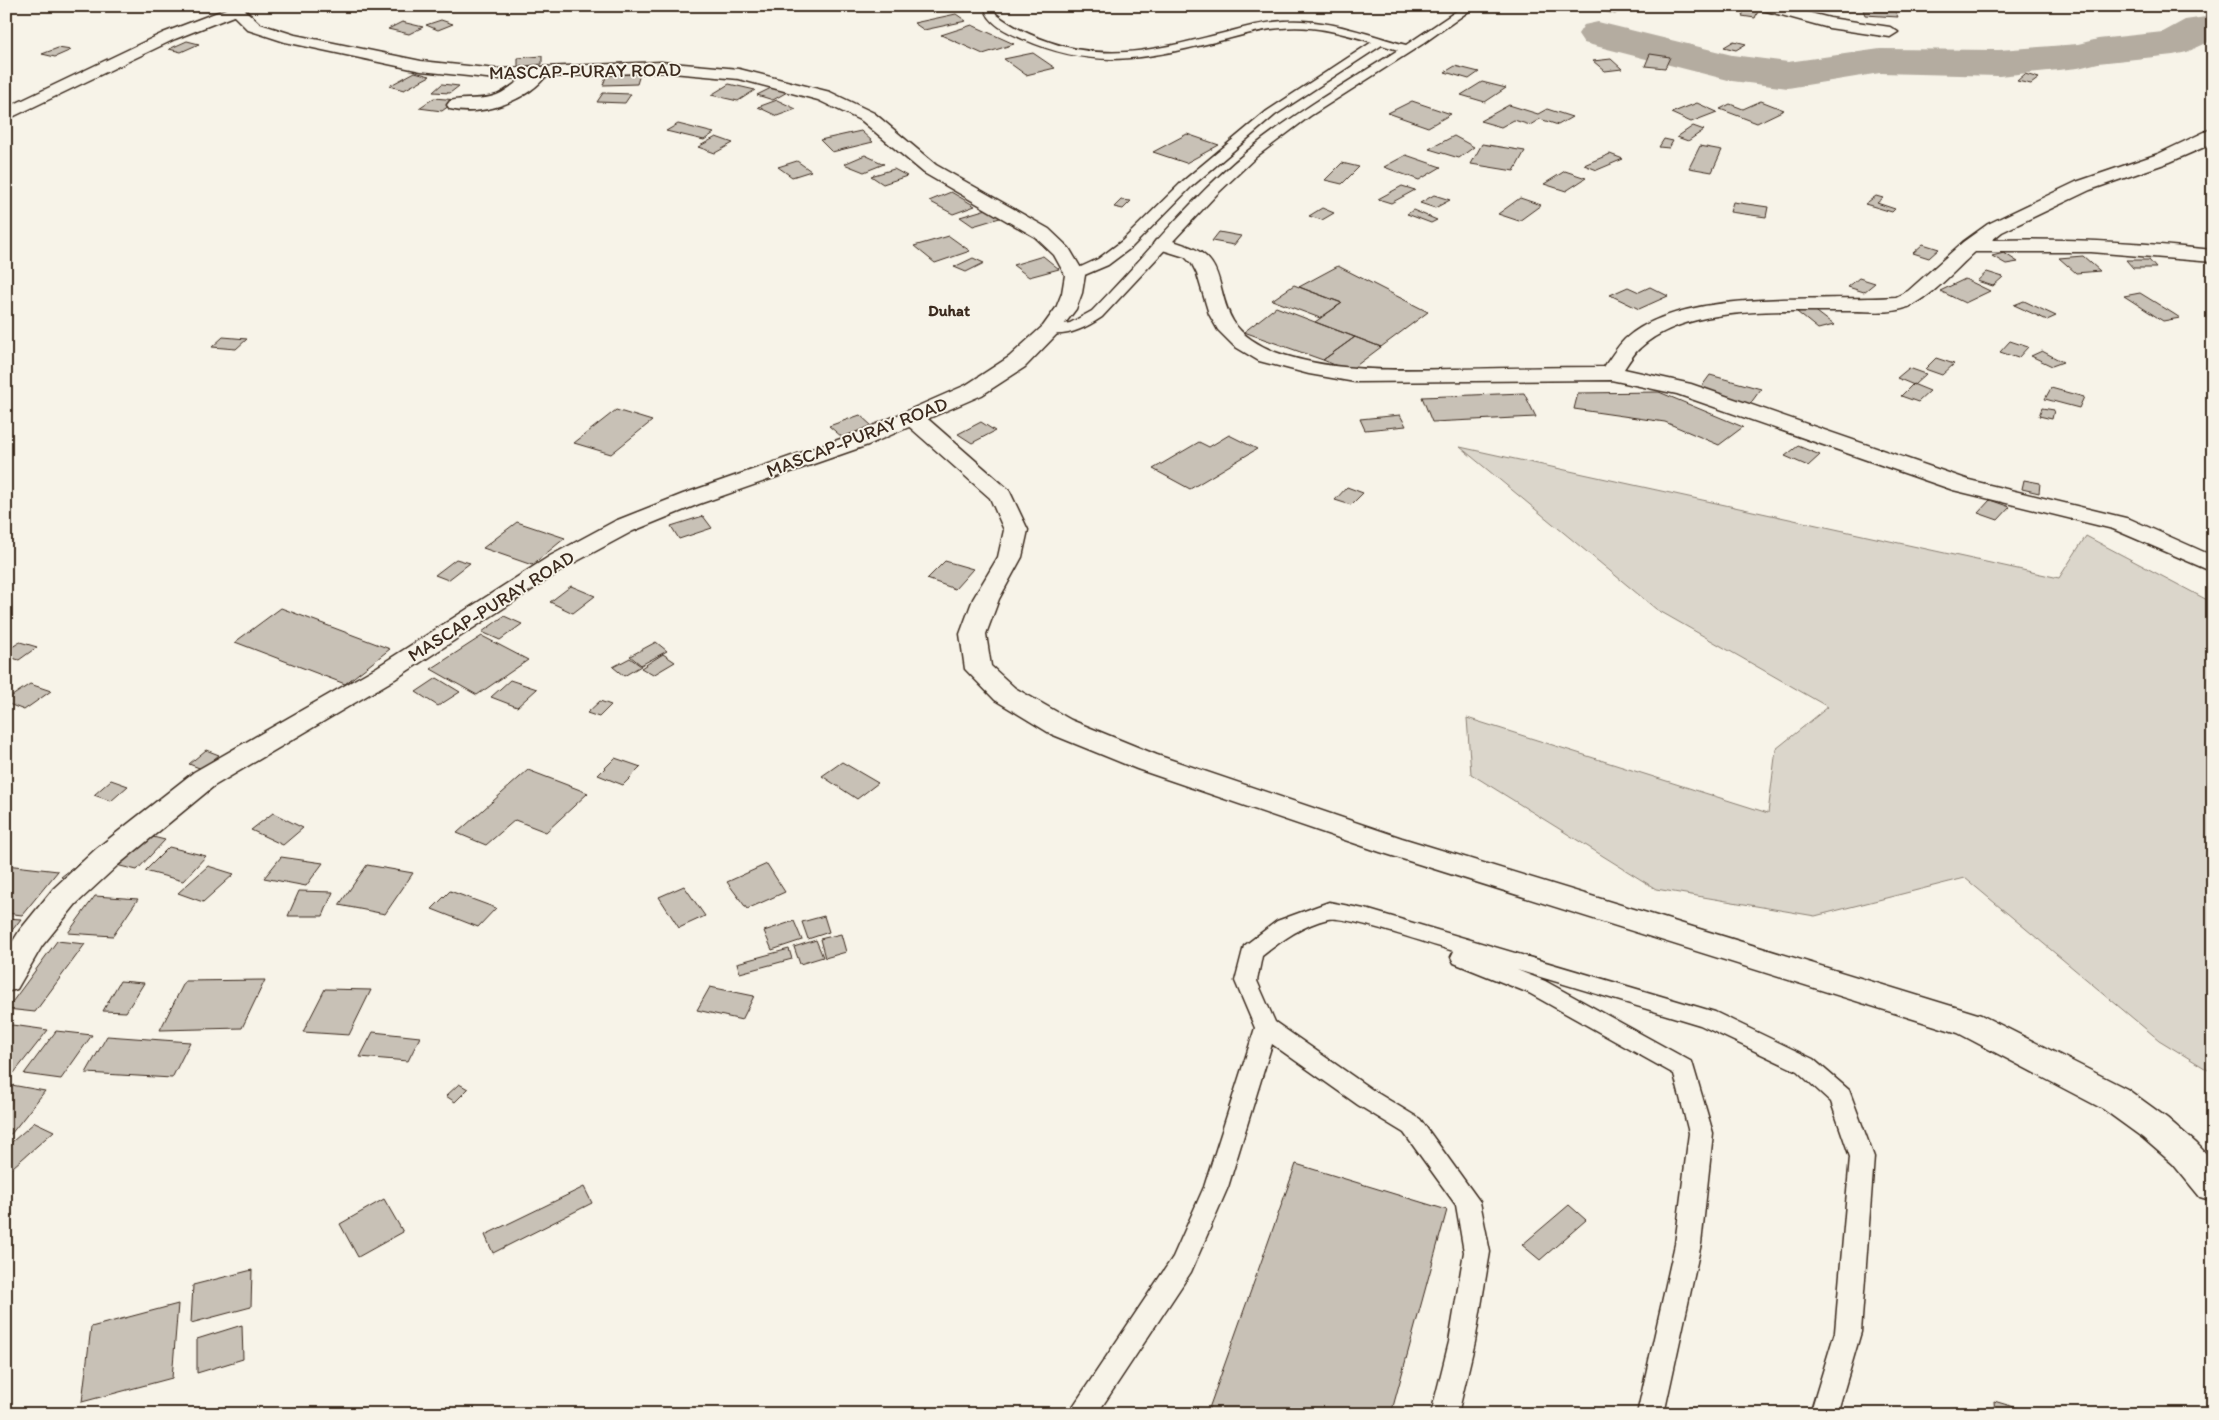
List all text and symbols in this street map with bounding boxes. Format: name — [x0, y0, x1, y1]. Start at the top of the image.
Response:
street label: MASCAP-PURAY ROAD — [489, 58, 681, 84]
district label: Duhat — [928, 301, 970, 320]
street label: MASCAP-PURAY ROAD — [763, 392, 951, 482]
street label: MASCAP-PURAY ROAD — [403, 545, 579, 667]

